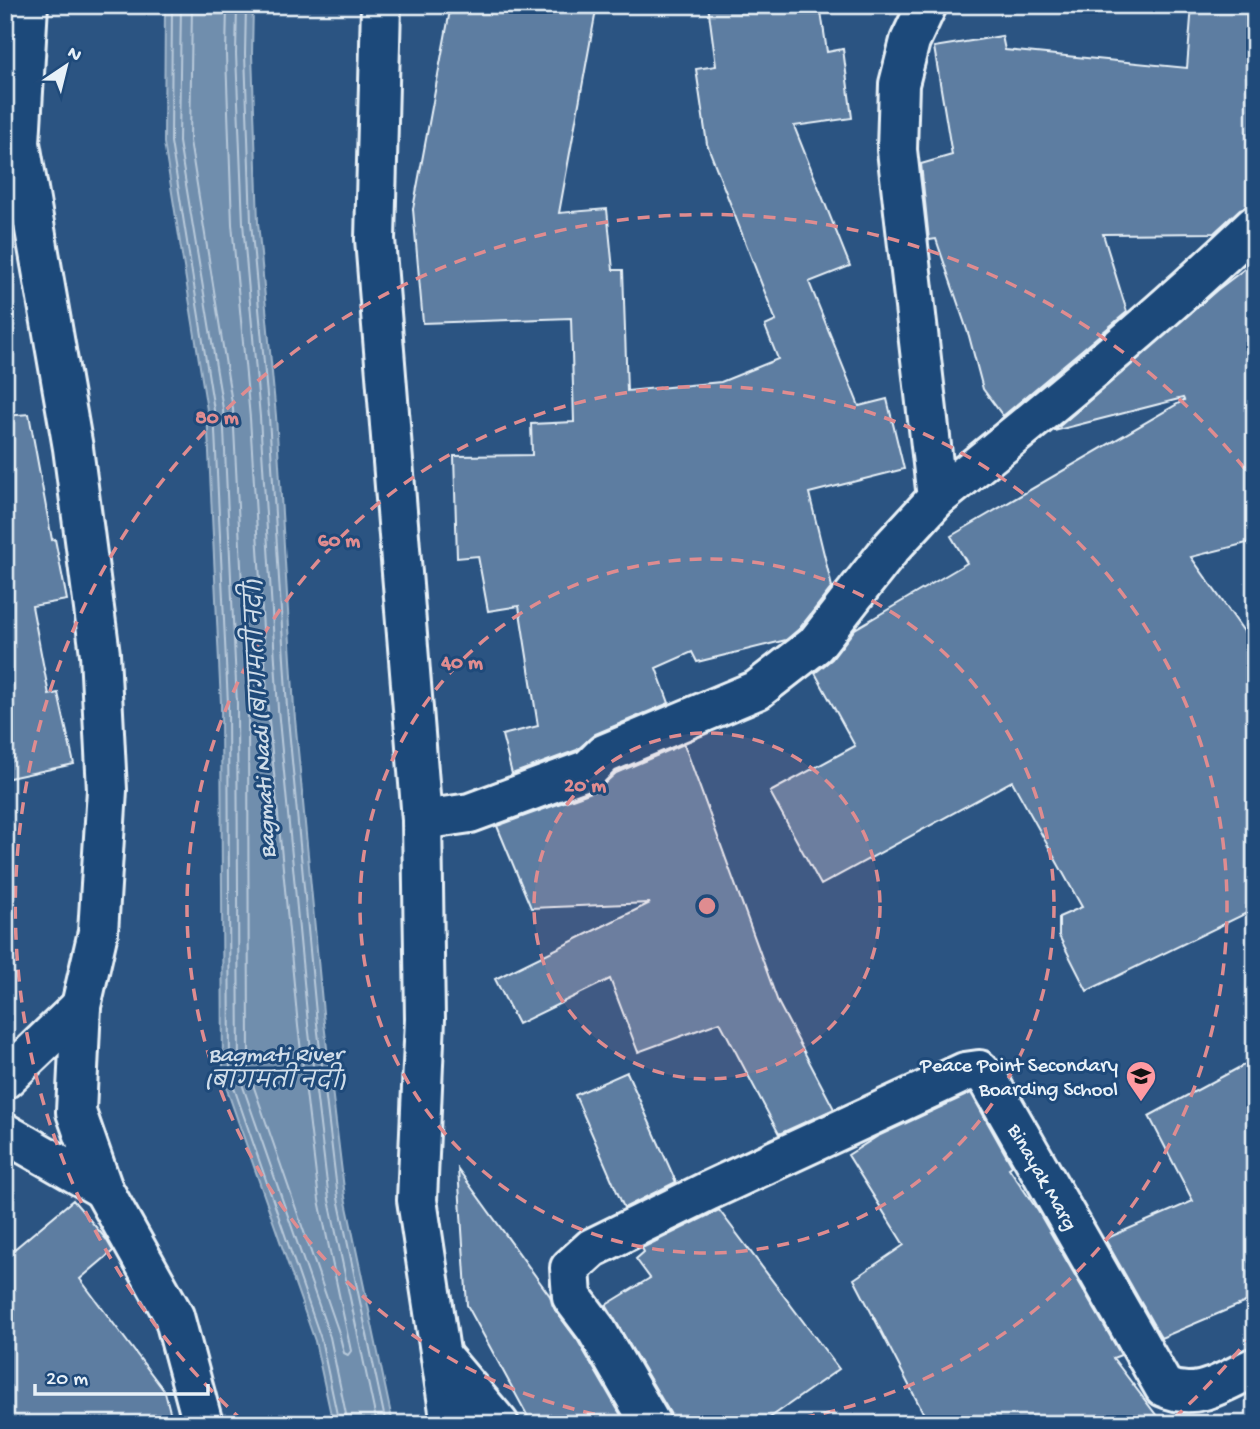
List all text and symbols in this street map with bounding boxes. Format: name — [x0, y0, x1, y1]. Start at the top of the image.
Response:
north arrow — [32, 32, 102, 102]
text: N — [62, 42, 85, 68]
text: 80 m — [195, 407, 239, 432]
text: 60 m — [318, 530, 360, 555]
water label: Bagmati Nadi (बागमती नदी) — [234, 578, 283, 860]
text: 40 m — [440, 652, 483, 677]
text: 20 m — [564, 775, 606, 800]
centre of rings — [695, 894, 719, 918]
water label: Bagmati River (बागमती नदी) — [204, 1043, 347, 1096]
place label: Peace Point Secondary Boarding School — [919, 1055, 1118, 1104]
school or university icon: Peace Point Secondary Boarding School — [1124, 1059, 1158, 1103]
street label: Binayak Marg — [1000, 1119, 1081, 1236]
scale bar — [35, 1352, 208, 1396]
text: 20 m — [46, 1368, 88, 1393]

